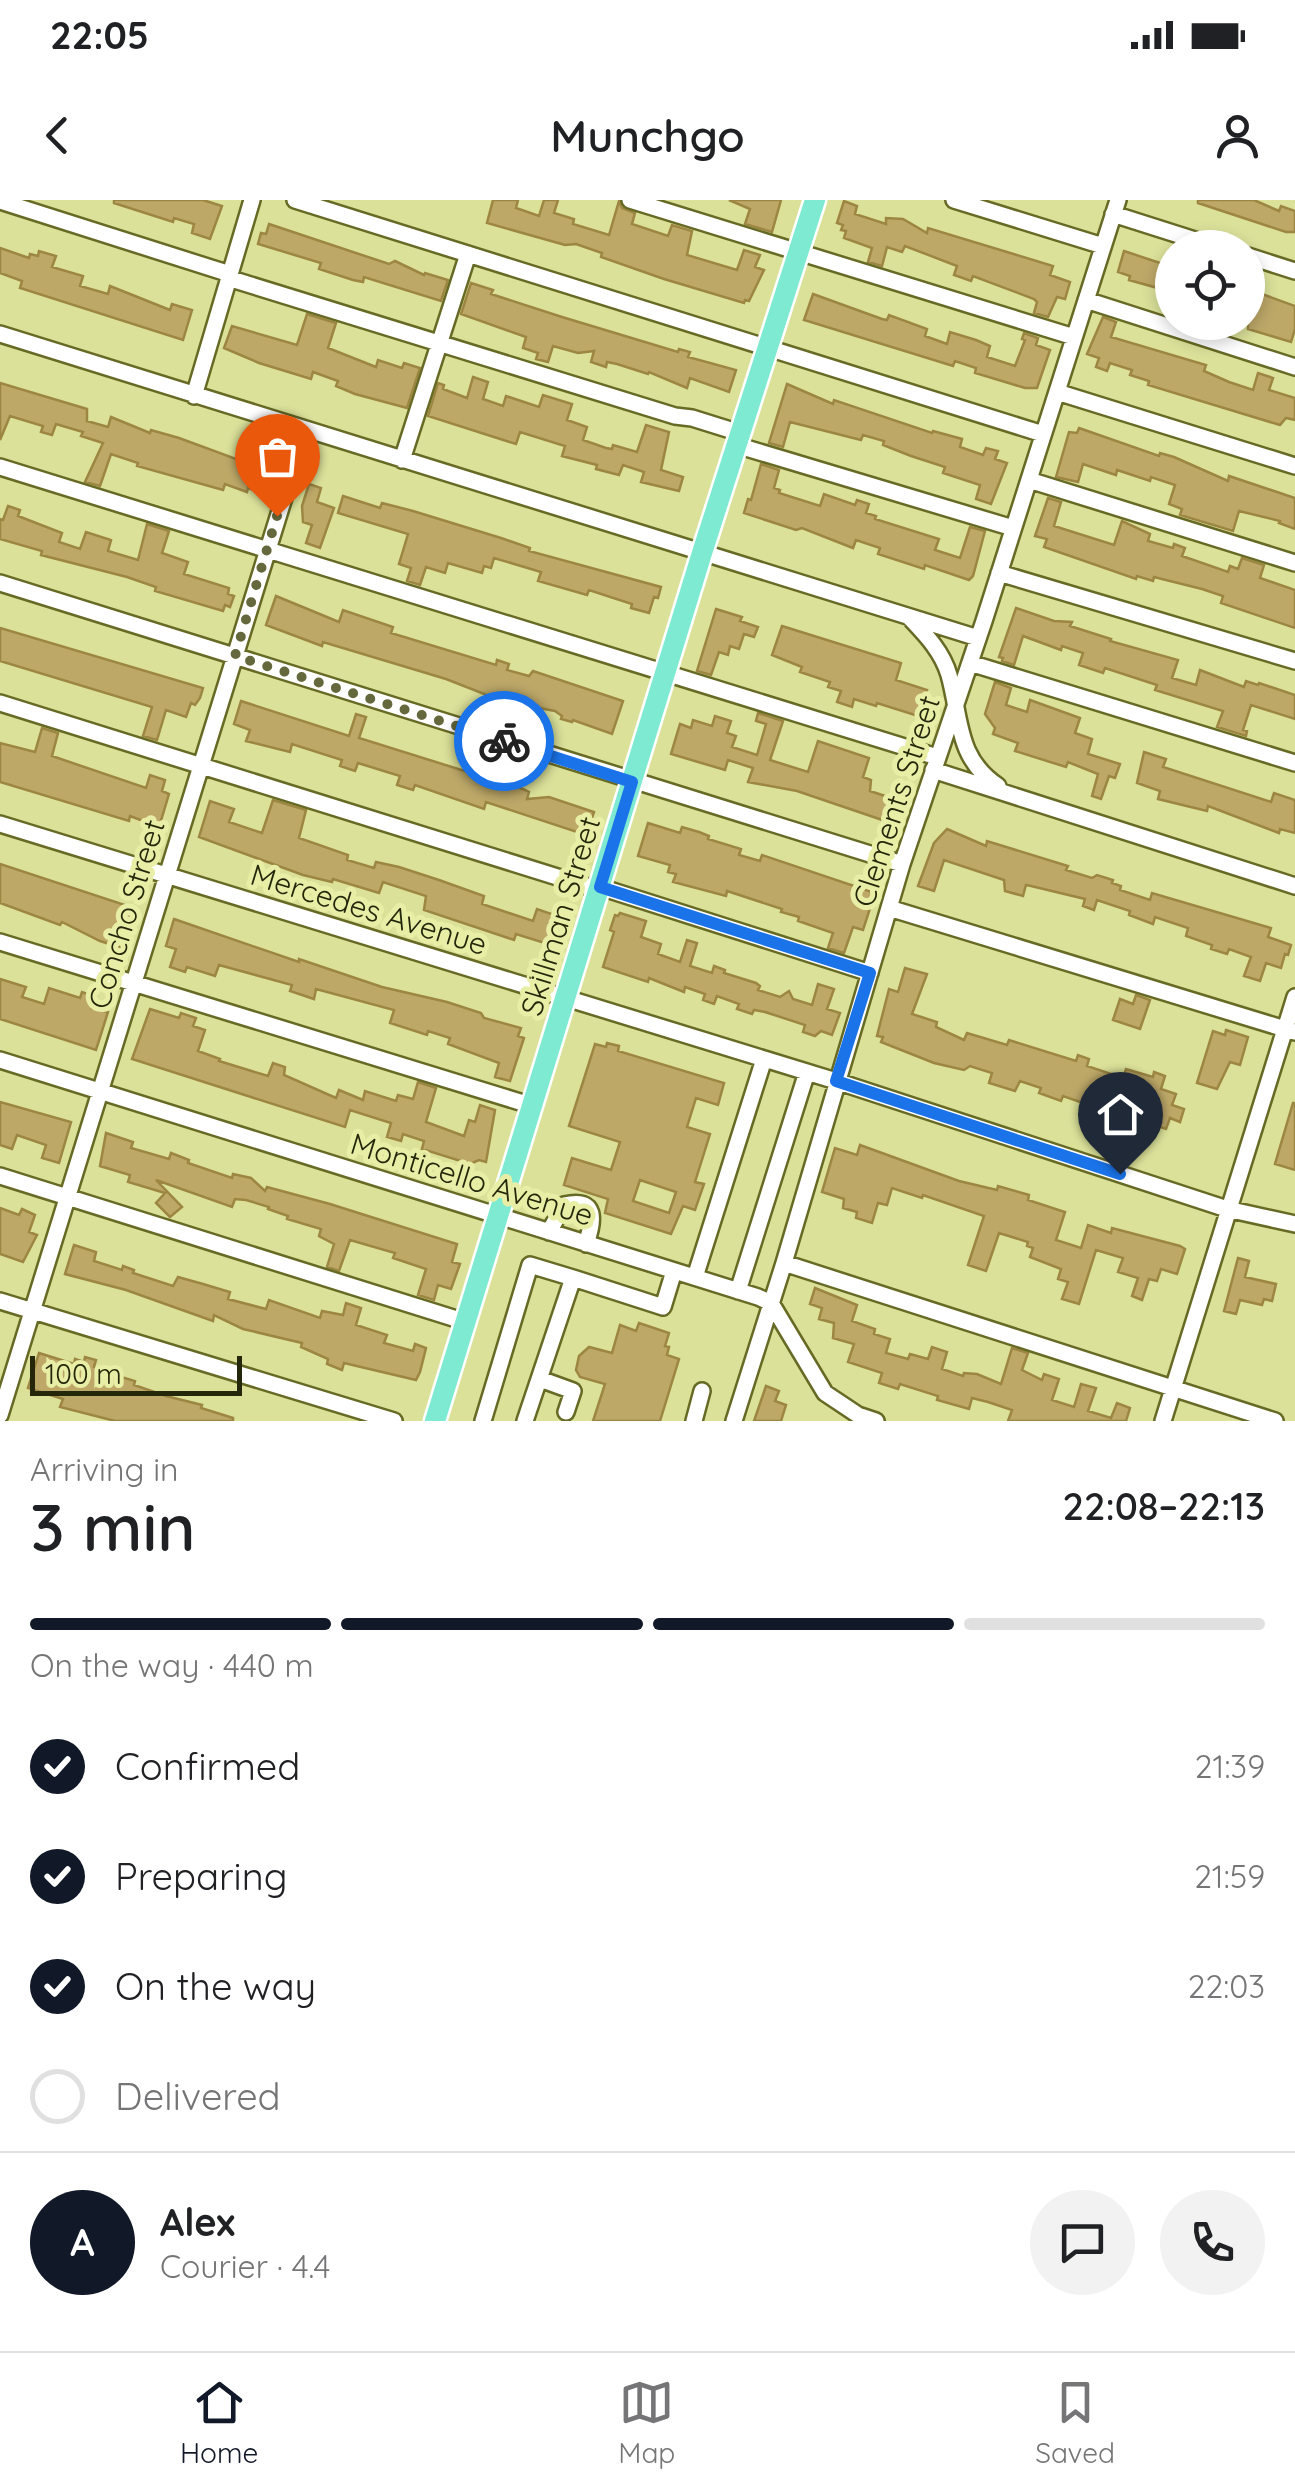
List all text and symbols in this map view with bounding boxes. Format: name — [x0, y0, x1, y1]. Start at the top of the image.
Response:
text: 22:05 — [50, 11, 149, 59]
text: Munchgo — [550, 107, 745, 163]
icon: back — [30, 108, 85, 163]
icon: person — [1210, 108, 1265, 163]
map controls — [1155, 230, 1265, 340]
button: locate — [1155, 230, 1265, 340]
pin — [235, 414, 320, 517]
icon: bag — [250, 429, 305, 484]
courier — [454, 691, 554, 791]
street label: Clements Street — [844, 691, 948, 911]
icon: bike — [477, 714, 532, 769]
street label: Skillman Street — [512, 812, 608, 1020]
street label: Concho Street — [79, 815, 173, 1013]
street label: Mercedes Avenue — [246, 855, 492, 963]
pin — [1078, 1072, 1163, 1175]
icon: home — [1093, 1087, 1148, 1142]
street label: Monticello Avenue — [346, 1124, 598, 1234]
scale bar — [30, 1351, 242, 1396]
text: 100 m — [45, 1356, 122, 1391]
text: Arriving in — [30, 1449, 179, 1489]
text: 22:08–22:13 — [1063, 1482, 1265, 1530]
text: 3 min — [30, 1486, 196, 1567]
text: On the way · 440 m — [30, 1645, 314, 1685]
icon: check — [30, 1739, 85, 1794]
text: Confirmed — [115, 1742, 300, 1790]
text: 21:39 — [1195, 1746, 1265, 1786]
icon: check — [30, 1849, 85, 1904]
text: Preparing — [115, 1852, 287, 1900]
text: 21:59 — [1194, 1856, 1265, 1896]
icon: check — [30, 1959, 85, 2014]
text: On the way — [115, 1962, 316, 2010]
text: 22:03 — [1188, 1966, 1265, 2006]
text: Delivered — [115, 2072, 281, 2120]
button: chat — [1030, 2190, 1135, 2295]
button: phone — [1160, 2190, 1265, 2295]
text: Alex — [160, 2198, 235, 2246]
text: A — [70, 2218, 95, 2266]
text: Courier · 4.4 — [160, 2246, 330, 2286]
tab: Home — [180, 2375, 258, 2470]
tab: Map — [618, 2375, 675, 2470]
tab: Saved — [1035, 2375, 1115, 2470]

